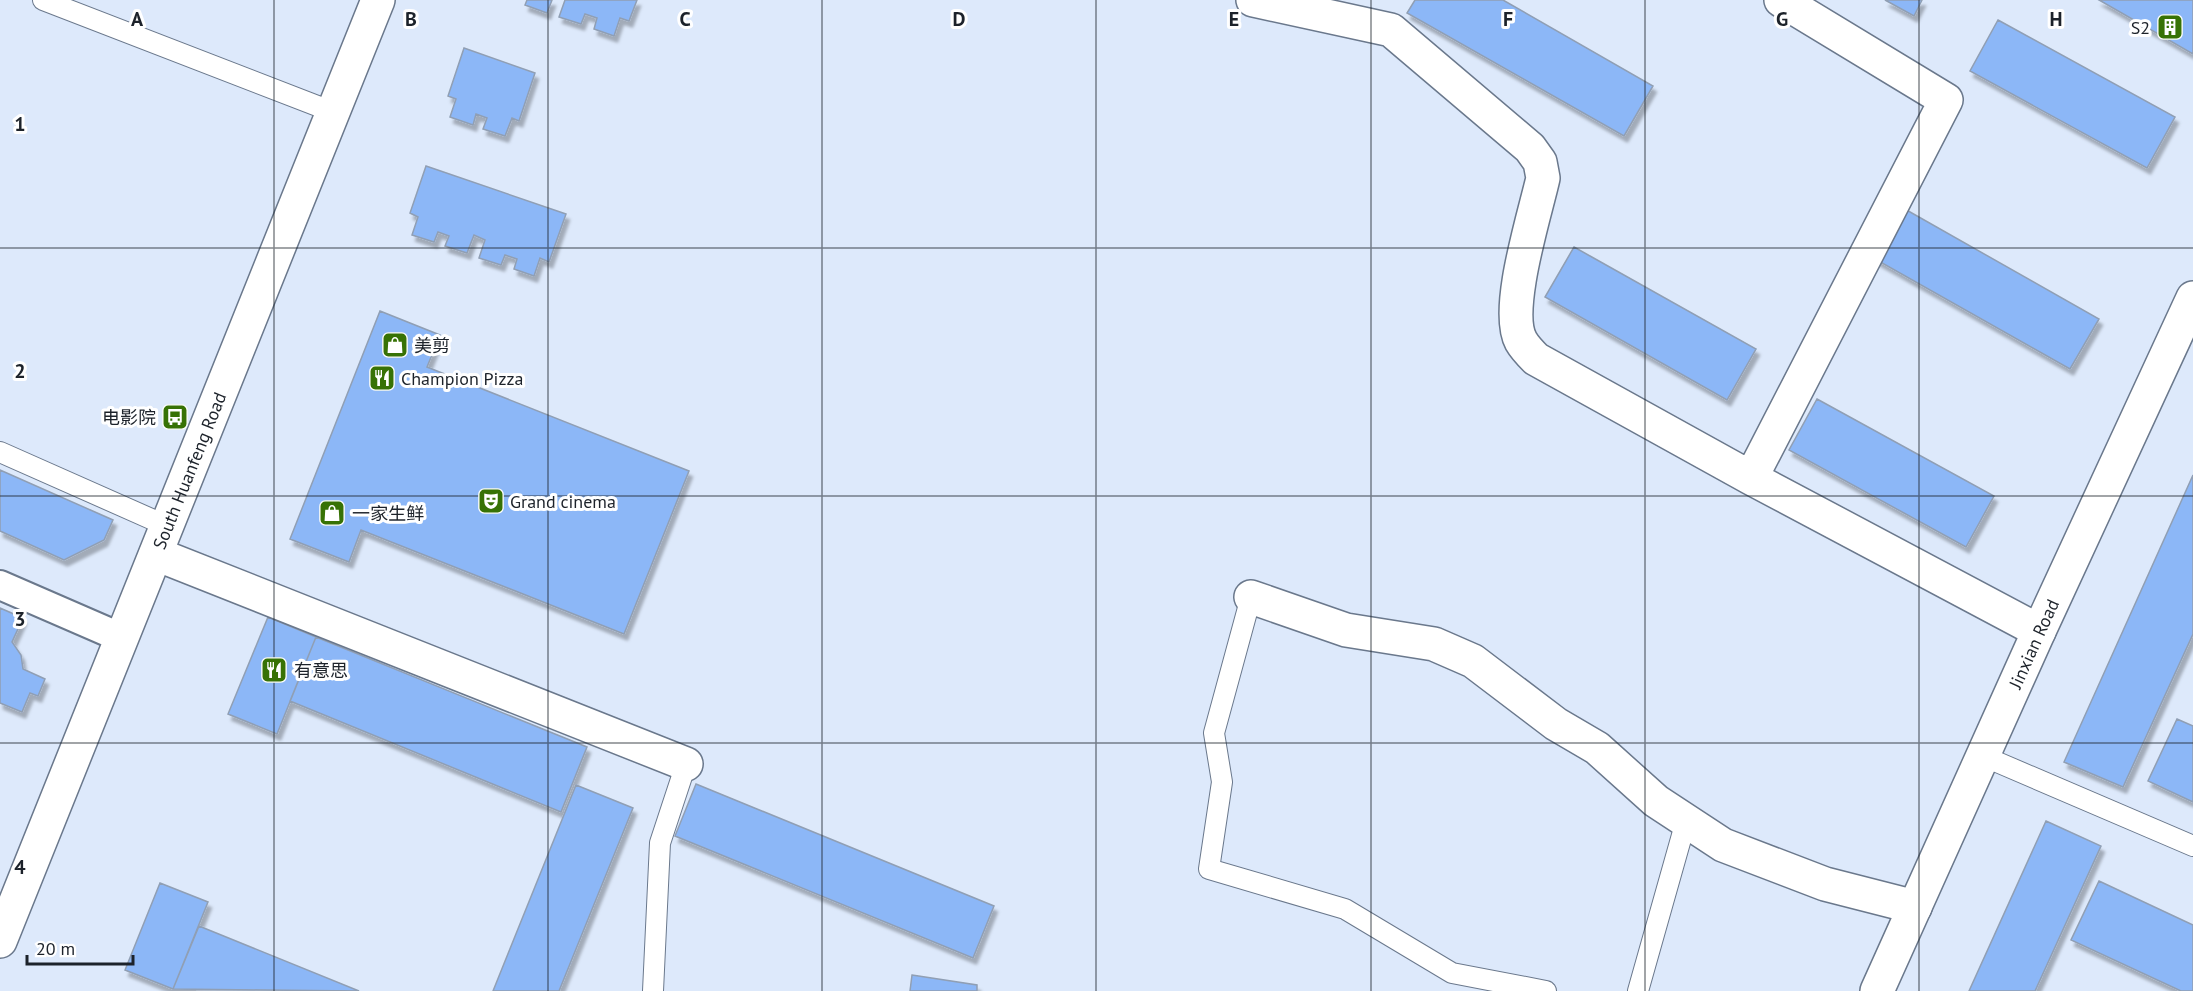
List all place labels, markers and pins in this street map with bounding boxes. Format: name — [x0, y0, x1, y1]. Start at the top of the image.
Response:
building icon: S2 — [2155, 12, 2185, 42]
place label: S2 — [2131, 16, 2150, 39]
shop icon: 美剪 — [380, 330, 410, 360]
place label: 美剪 — [414, 334, 450, 357]
restaurant icon: Champion Pizza — [367, 363, 397, 393]
place label: Champion Pizza — [401, 367, 523, 390]
bus stop icon: 电影院 — [160, 402, 190, 432]
place label: 电影院 — [102, 406, 156, 429]
theatre icon: Grand cinema — [476, 486, 506, 516]
place label: Grand cinema — [510, 490, 616, 513]
shop icon: 一家生鲜 — [317, 498, 347, 528]
place label: 一家生鲜 — [352, 502, 424, 525]
restaurant icon: 有意思 — [259, 655, 289, 685]
place label: 有意思 — [294, 659, 348, 682]

